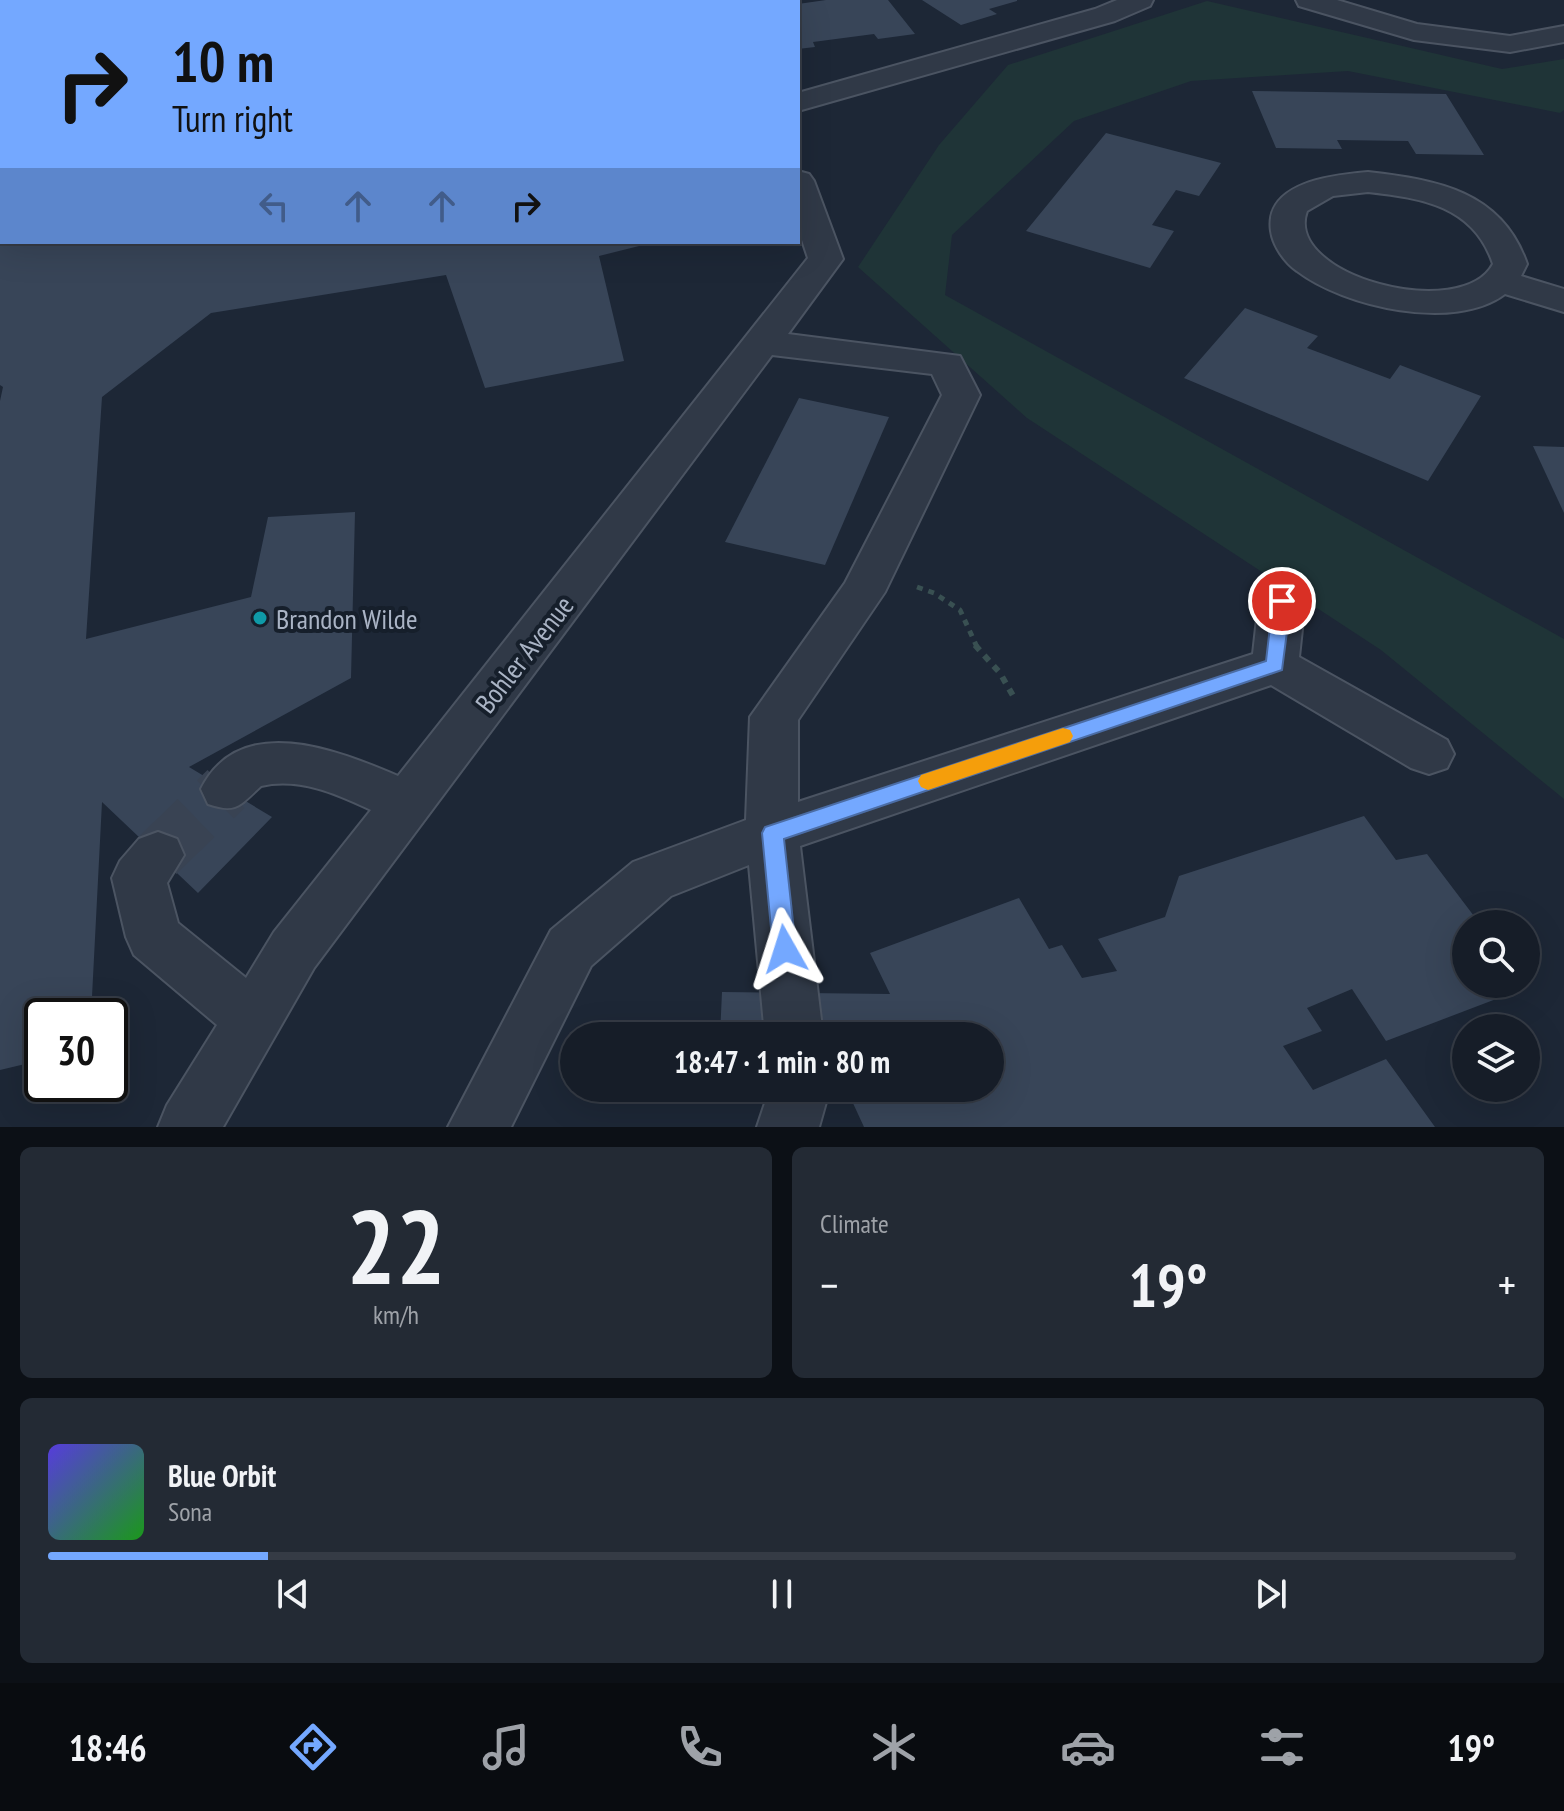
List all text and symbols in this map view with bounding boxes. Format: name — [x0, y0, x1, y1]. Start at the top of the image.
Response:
text: 10 m — [172, 25, 274, 97]
icon: right — [40, 32, 144, 136]
text: Turn right — [172, 95, 293, 142]
icon: left — [252, 184, 296, 228]
icon: ahead — [336, 184, 380, 228]
icon: ahead — [420, 184, 464, 228]
icon: right — [504, 184, 548, 228]
pin — [1248, 567, 1316, 635]
icon: arrive — [1260, 579, 1304, 623]
street label: Bohler Avenue — [467, 588, 581, 720]
place label: Brandon Wilde — [276, 600, 417, 637]
marker: Brandon Wilde — [251, 609, 269, 627]
position arrow — [743, 907, 827, 991]
map controls — [1452, 910, 1540, 1102]
button: search — [1452, 910, 1540, 998]
speed limit sign: 30 — [24, 998, 128, 1102]
button: layers — [1452, 1014, 1540, 1102]
text: 18:47 · 1 min · 80 m — [674, 1042, 890, 1081]
text: 22 — [346, 1178, 446, 1313]
text: Climate — [820, 1207, 889, 1240]
text: 19° — [1128, 1246, 1208, 1324]
text: − — [820, 1256, 838, 1313]
text: + — [1498, 1256, 1516, 1313]
text: km/h — [373, 1298, 419, 1331]
text: Blue Orbit — [168, 1456, 276, 1495]
text: Sona — [168, 1495, 212, 1528]
icon: previous — [271, 1572, 315, 1616]
icon: pause — [760, 1572, 804, 1616]
icon: next — [1249, 1572, 1293, 1616]
icon: directions — [285, 1719, 341, 1775]
icon: music — [478, 1719, 534, 1775]
icon: phone — [672, 1719, 728, 1775]
icon: climate — [866, 1719, 922, 1775]
icon: car — [1060, 1719, 1116, 1775]
icon: filters — [1254, 1719, 1310, 1775]
text: 18:46 — [69, 1724, 147, 1771]
text: 19° — [1447, 1724, 1495, 1771]

